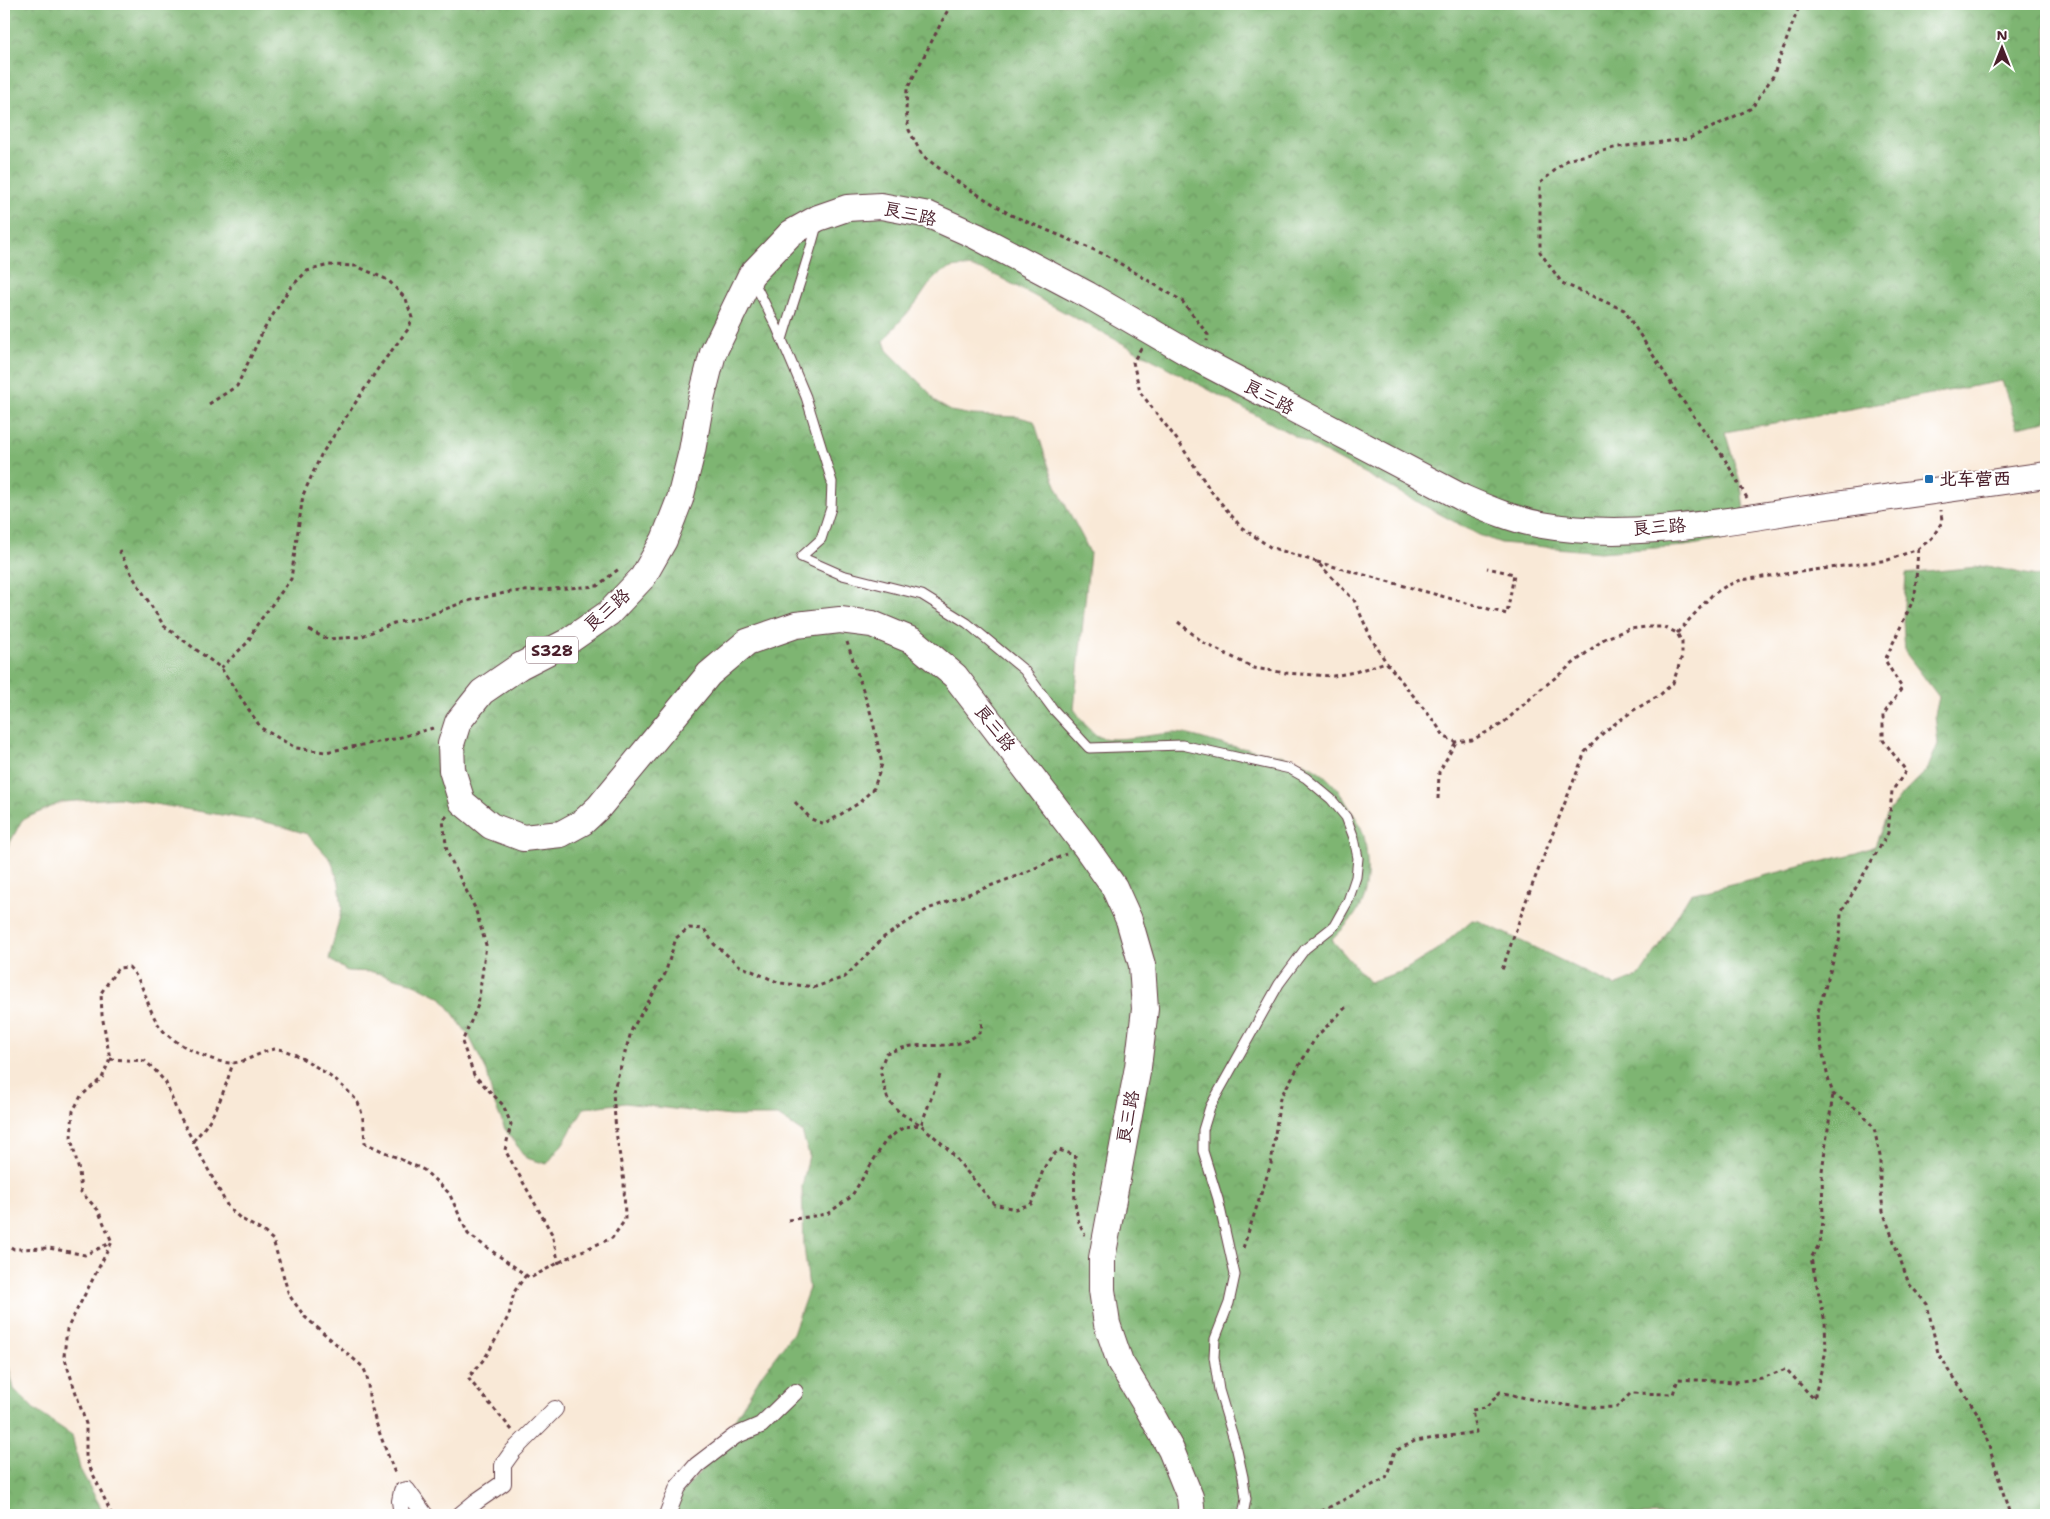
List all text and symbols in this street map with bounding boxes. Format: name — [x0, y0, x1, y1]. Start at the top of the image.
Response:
north arrow — [1978, 22, 2028, 72]
text: N — [1996, 26, 2008, 44]
street label: 良三路 — [881, 196, 939, 232]
street label: 良三路 — [1240, 374, 1298, 420]
place label: 北车营西 — [1939, 467, 2011, 491]
marker: 北车营西 — [1923, 473, 1935, 485]
street label: 良三路 — [1631, 513, 1687, 541]
street label: 良三路 — [579, 583, 635, 637]
road number: S328 — [526, 636, 578, 664]
street label: 良三路 — [969, 699, 1021, 757]
street label: 良三路 — [1111, 1088, 1145, 1146]

